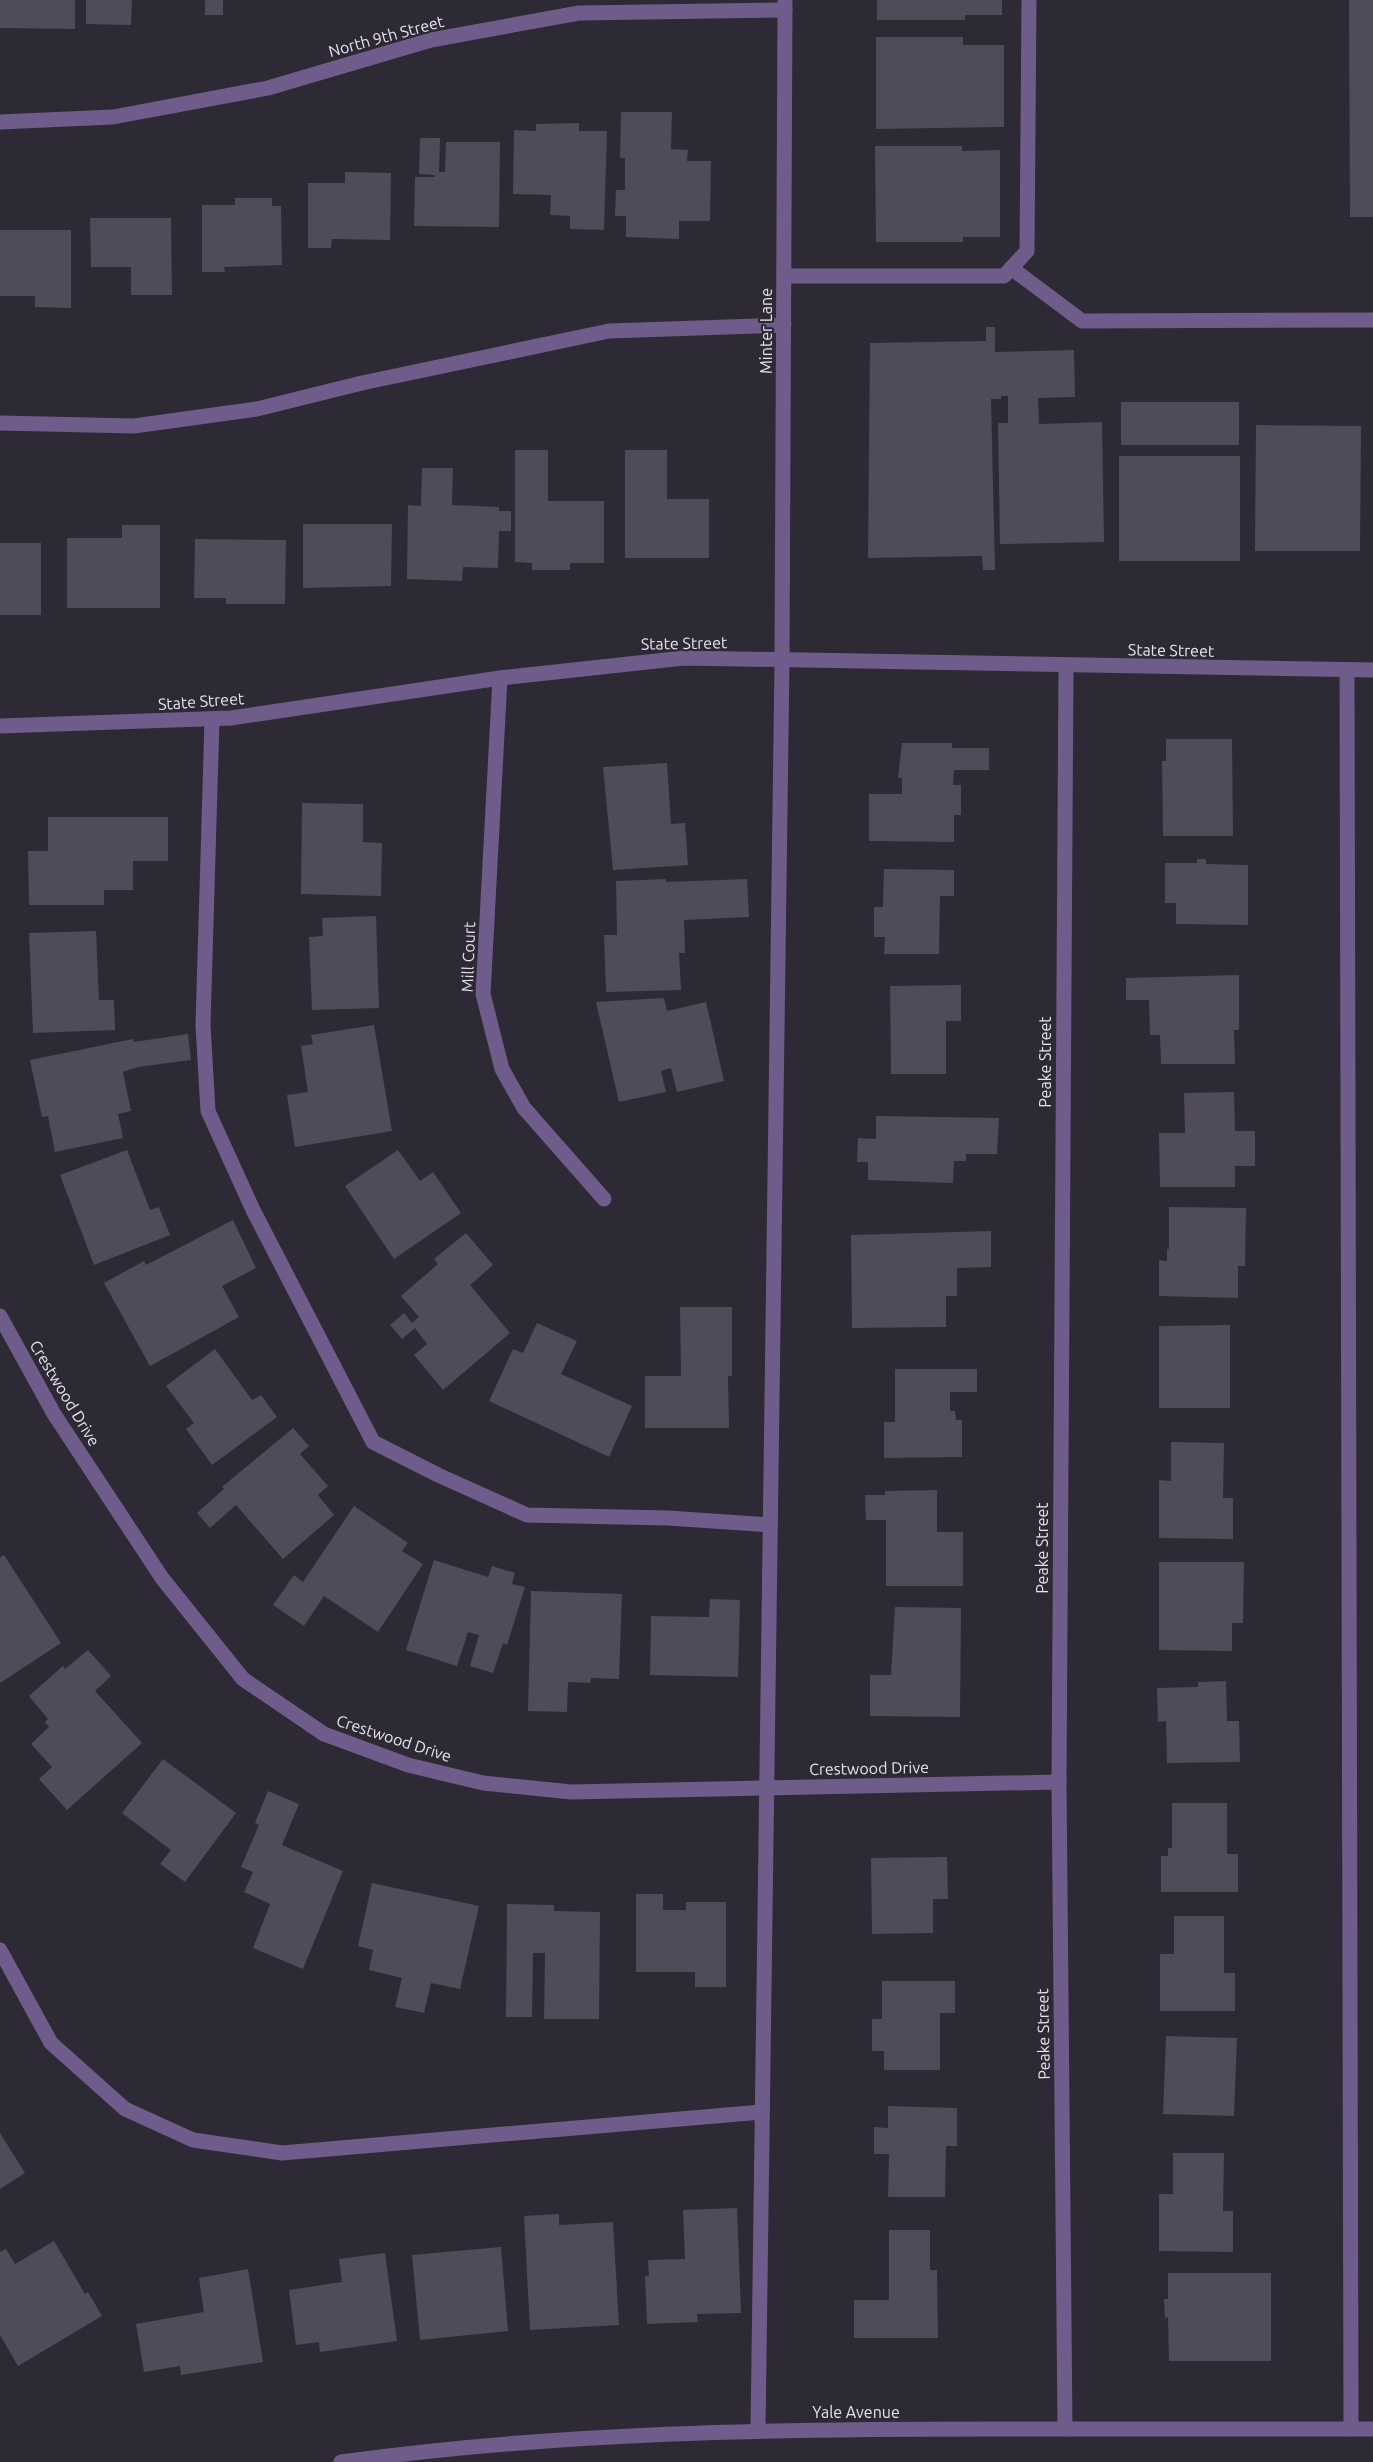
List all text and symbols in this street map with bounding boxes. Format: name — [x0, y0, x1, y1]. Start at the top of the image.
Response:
street label: North 9th Street — [326, 12, 446, 60]
street label: Minter Lane — [757, 288, 775, 374]
street label: State Street — [641, 633, 728, 653]
street label: State Street — [1128, 640, 1215, 660]
street label: State Street — [157, 689, 245, 713]
street label: Mill Court — [458, 921, 478, 993]
street label: Peake Street — [1036, 1016, 1054, 1108]
street label: Crestwood Drive — [26, 1337, 104, 1449]
street label: Peake Street — [1033, 1502, 1051, 1594]
street label: Crestwood Drive — [334, 1711, 454, 1765]
street label: Crestwood Drive — [809, 1758, 929, 1778]
street label: Peake Street — [1033, 1987, 1053, 2080]
street label: Yale Avenue — [812, 2403, 900, 2421]

